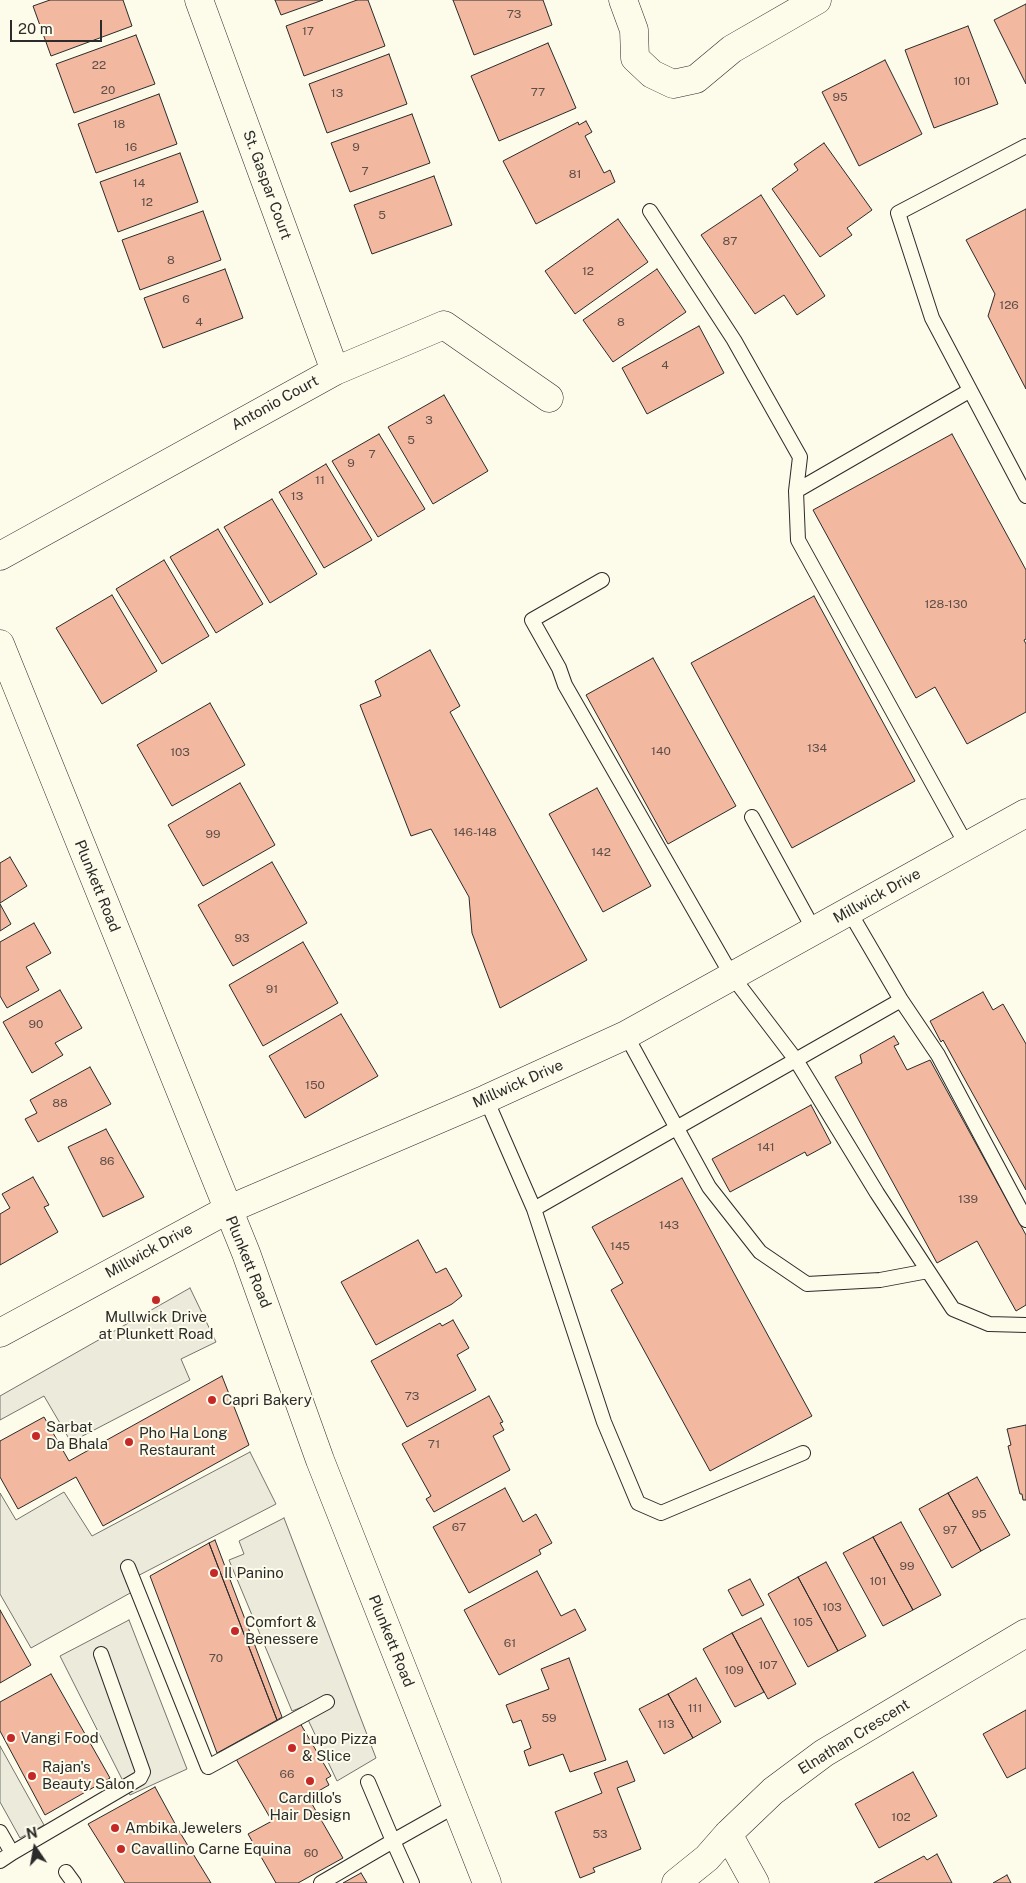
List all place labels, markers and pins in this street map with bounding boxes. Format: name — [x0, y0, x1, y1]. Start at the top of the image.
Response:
marker: Mullwick Drive at Plunkett Road — [150, 1294, 162, 1306]
place label: Mullwick Drive at Plunkett Road — [98, 1308, 214, 1343]
place label: Capri Bakery — [222, 1391, 312, 1409]
marker: Capri Bakery — [206, 1394, 218, 1406]
place label: Sarbat Da Bhala — [46, 1418, 108, 1453]
place label: Pho Ha Long Restaurant — [139, 1424, 228, 1459]
marker: Sarbat Da Bhala — [30, 1430, 42, 1442]
marker: Pho Ha Long Restaurant — [123, 1436, 135, 1448]
place label: Il Panino — [224, 1564, 284, 1582]
marker: Il Panino — [208, 1567, 220, 1579]
place label: Comfort & Benessere — [245, 1613, 319, 1648]
marker: Comfort & Benessere — [229, 1625, 241, 1637]
place label: Vangi Food — [21, 1729, 99, 1747]
place label: Lupo Pizza & Slice — [302, 1730, 377, 1765]
marker: Vangi Food — [5, 1732, 17, 1744]
marker: Lupo Pizza & Slice — [286, 1742, 298, 1754]
place label: Rajan's Beauty Salon — [42, 1758, 135, 1793]
marker: Rajan's Beauty Salon — [26, 1770, 38, 1782]
marker: Cardillo's Hair Design — [304, 1775, 316, 1787]
place label: Cardillo's Hair Design — [269, 1789, 351, 1824]
place label: Ambika Jewelers — [125, 1819, 242, 1837]
marker: Ambika Jewelers — [109, 1822, 121, 1834]
place label: Cavallino Carne Equina — [131, 1840, 291, 1858]
marker: Cavallino Carne Equina — [115, 1843, 127, 1855]

